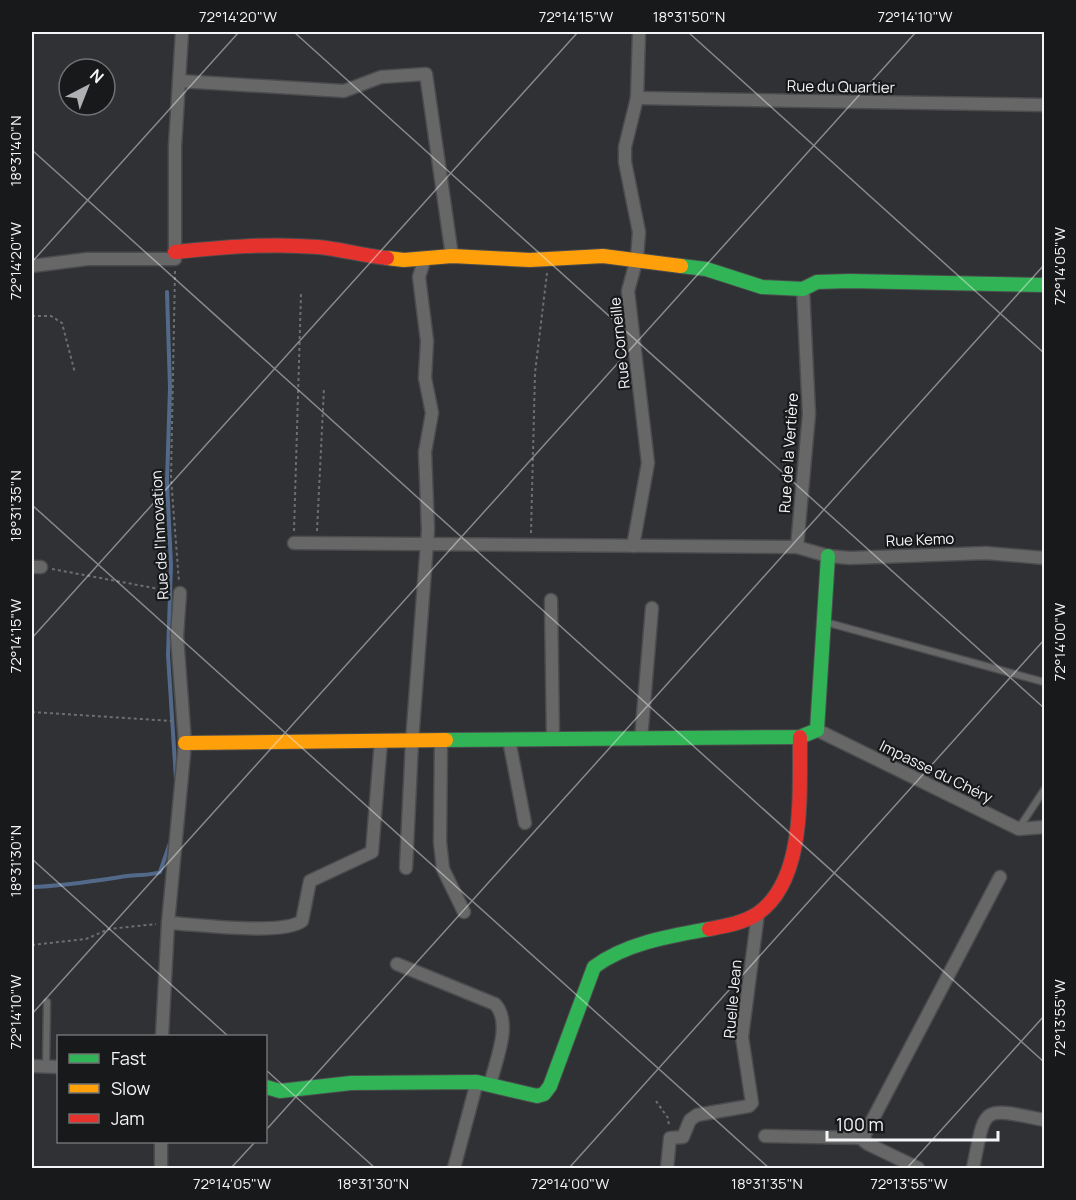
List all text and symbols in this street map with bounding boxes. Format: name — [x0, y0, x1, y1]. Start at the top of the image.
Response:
text: 72°14'20"W — [199, 6, 277, 27]
text: 72°14'15"W — [539, 6, 613, 27]
text: 18°31'50"N — [653, 6, 725, 27]
text: 72°14'10"W — [877, 6, 953, 27]
north arrow — [57, 57, 117, 117]
text: N — [85, 64, 109, 88]
street label: Rue du Quartier — [787, 75, 896, 98]
text: 18°31'40"N — [5, 116, 26, 187]
text: 72°14'20"W — [5, 222, 26, 300]
text: 72°14'05"W — [1049, 227, 1070, 305]
street label: Rue Corneille — [604, 296, 635, 390]
street label: Rue de la Vertière — [774, 392, 803, 514]
text: 18°31'35"N — [5, 470, 26, 542]
street label: Rue de l'Innovation — [146, 470, 173, 600]
street label: Rue Kemo — [885, 528, 955, 551]
text: 72°14'15"W — [5, 599, 26, 673]
text: 72°14'00"W — [1049, 603, 1070, 681]
street label: Impasse du Chéry — [876, 735, 996, 808]
text: 18°31'30"N — [5, 825, 26, 897]
street label: Ruelle Jean — [719, 959, 746, 1039]
text: 72°14'10"W — [5, 974, 26, 1050]
text: 72°13'55"W — [1049, 979, 1070, 1057]
legend — [57, 1035, 267, 1143]
text: Fast — [111, 1046, 146, 1070]
text: Slow — [111, 1076, 151, 1100]
scale bar — [827, 1104, 998, 1142]
text: Jam — [111, 1106, 145, 1130]
text: 100 m — [836, 1112, 884, 1136]
text: 72°14'05"W — [193, 1173, 271, 1194]
text: 18°31'30"N — [337, 1173, 409, 1194]
text: 72°14'00"W — [531, 1173, 609, 1194]
text: 18°31'35"N — [731, 1173, 803, 1194]
text: 72°13'55"W — [870, 1173, 948, 1194]

